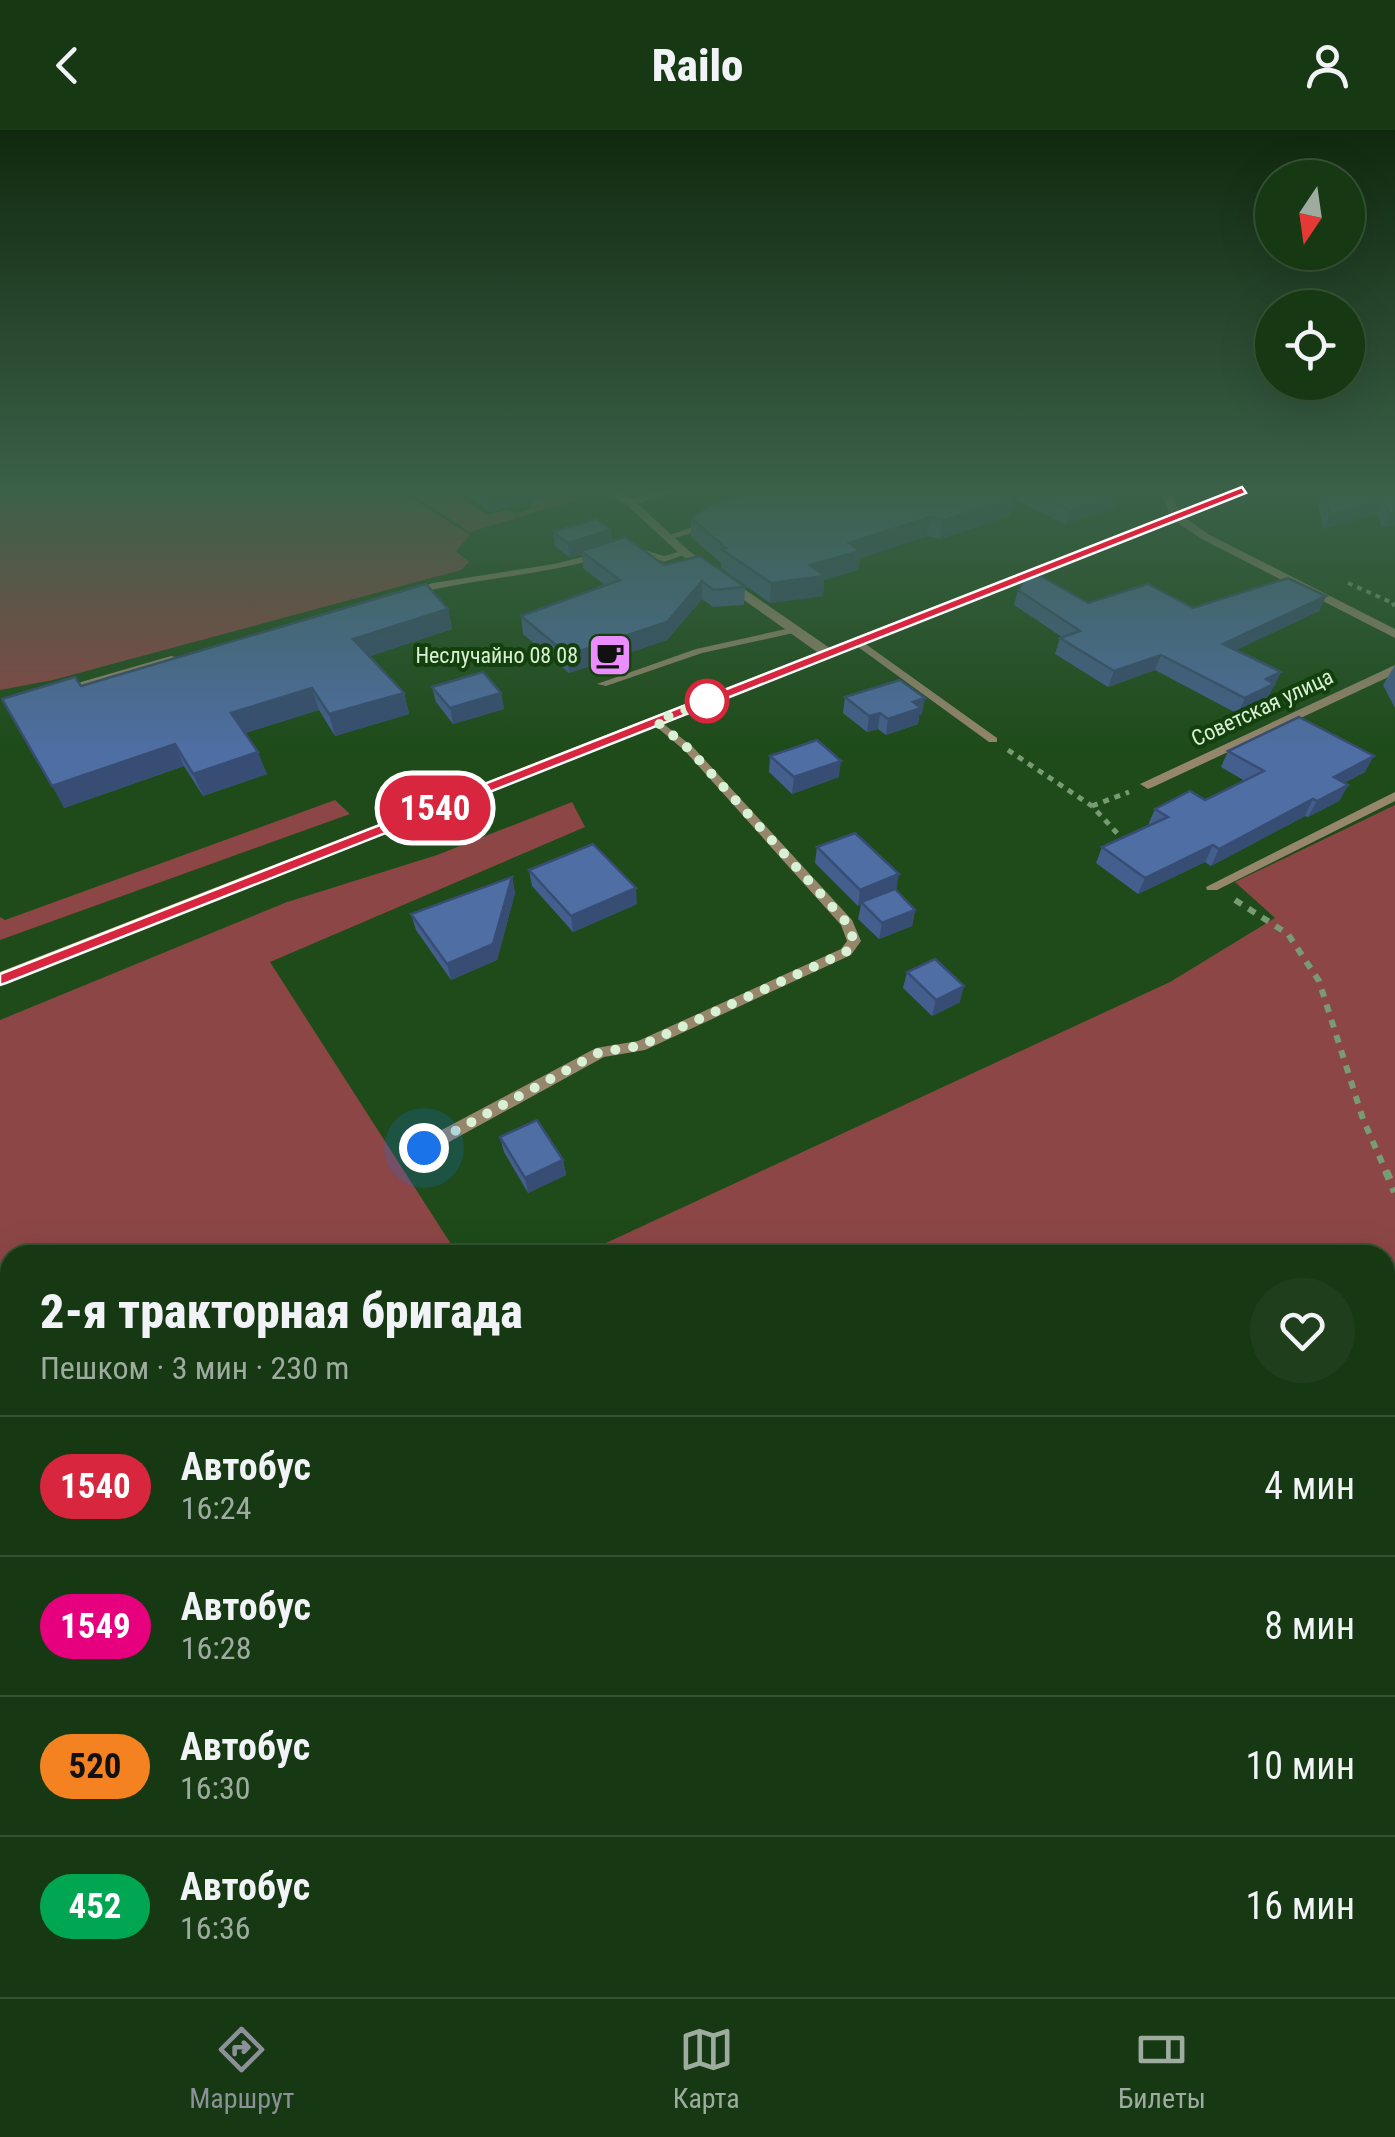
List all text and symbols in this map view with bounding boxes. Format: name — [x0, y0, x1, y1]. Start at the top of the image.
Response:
icon: back — [40, 38, 95, 93]
icon: person — [1300, 38, 1355, 93]
text: Railo — [652, 39, 743, 92]
north arrow — [1255, 160, 1365, 270]
map controls — [1255, 160, 1365, 400]
button: locate — [1255, 290, 1365, 400]
cafe icon: Неслучайно 08 08 — [587, 632, 633, 678]
place label: Неслучайно 08 08 — [415, 643, 578, 668]
street label: Советская улица — [1187, 664, 1337, 751]
unlabelled marker — [686, 680, 728, 722]
line badge: 1540 — [365, 776, 505, 840]
text: 1540 — [400, 788, 470, 829]
your location — [399, 1123, 449, 1173]
button: heart — [1250, 1278, 1355, 1383]
text: 2-я тракторная бригада — [40, 1283, 523, 1340]
text: Пешком · 3 мин · 230 m — [40, 1349, 349, 1387]
text: Автобус — [181, 1445, 311, 1489]
text: 4 мин — [1264, 1464, 1355, 1508]
text: 1540 — [60, 1466, 131, 1507]
text: 16:24 — [181, 1489, 251, 1527]
text: Автобус — [181, 1585, 311, 1629]
text: 8 мин — [1264, 1604, 1355, 1648]
text: 1549 — [60, 1606, 131, 1647]
text: 16:28 — [181, 1629, 251, 1667]
text: Автобус — [180, 1725, 310, 1769]
text: 10 мин — [1246, 1744, 1355, 1788]
text: 520 — [68, 1746, 122, 1787]
text: 16:30 — [180, 1769, 251, 1807]
text: Автобус — [180, 1865, 310, 1909]
text: 16 мин — [1246, 1884, 1355, 1928]
text: 452 — [68, 1886, 122, 1927]
text: 16:36 — [180, 1909, 251, 1947]
tab: Маршрут — [189, 2022, 294, 2115]
tab: Карта — [673, 2022, 740, 2115]
tab: Билеты — [1118, 2022, 1206, 2115]

